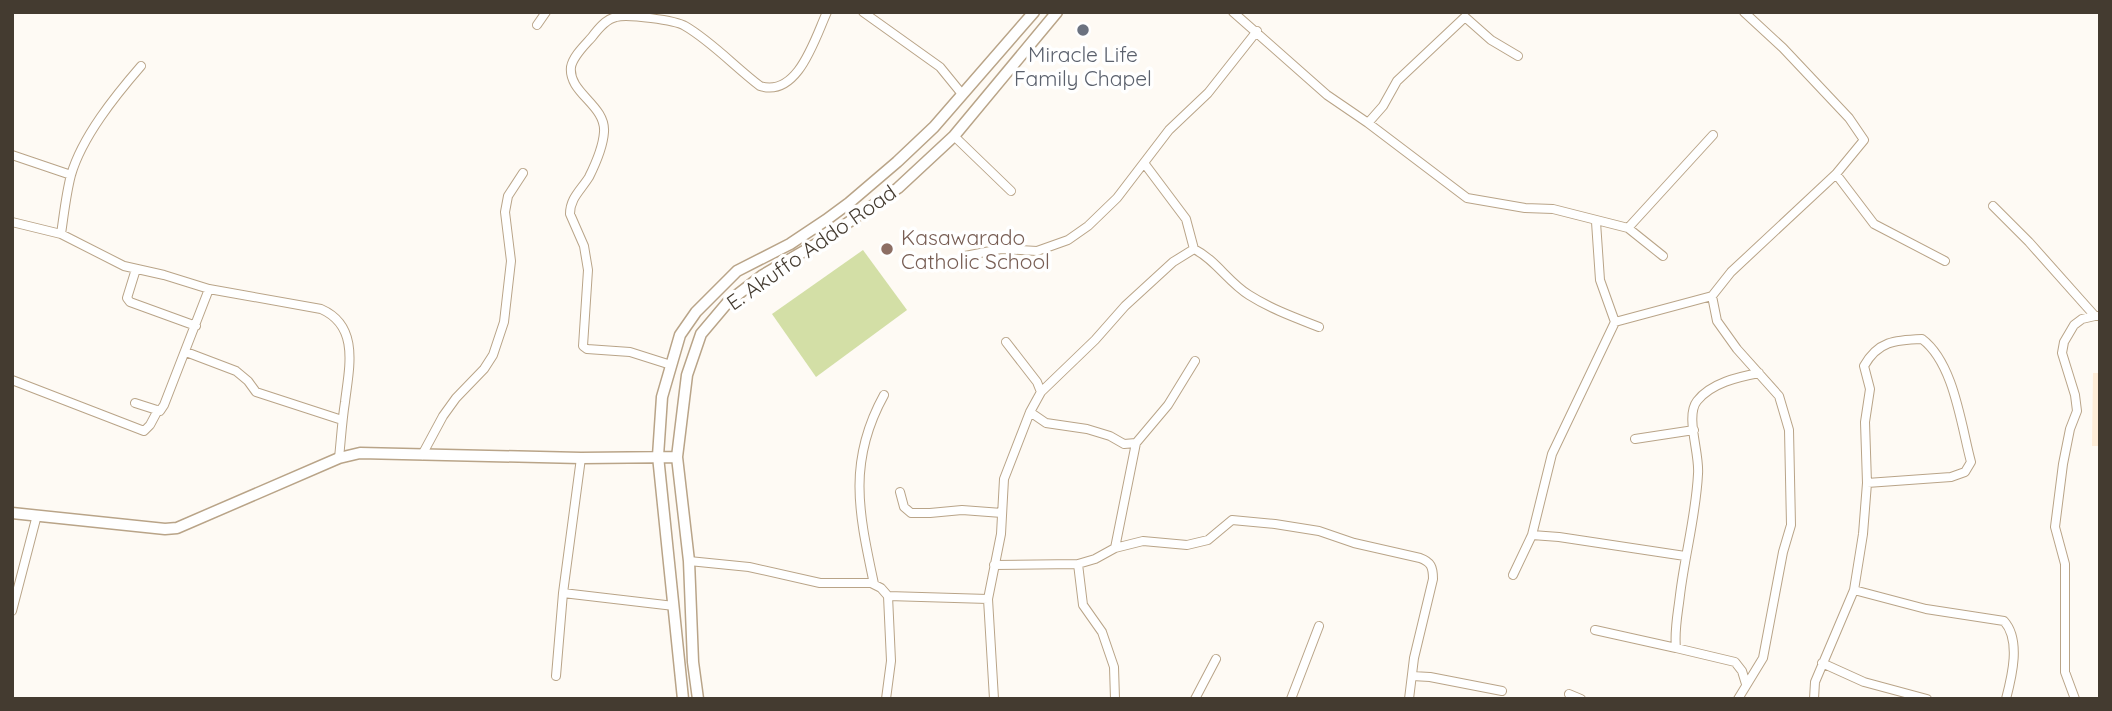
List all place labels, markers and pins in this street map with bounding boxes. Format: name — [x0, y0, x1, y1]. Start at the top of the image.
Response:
marker: Miracle Life Family Chapel — [1075, 22, 1091, 38]
place label: Miracle Life Family Chapel — [1014, 41, 1152, 91]
place label: Kasawarado Catholic School — [901, 224, 1050, 274]
marker: Kasawarado Catholic School — [879, 241, 895, 257]

